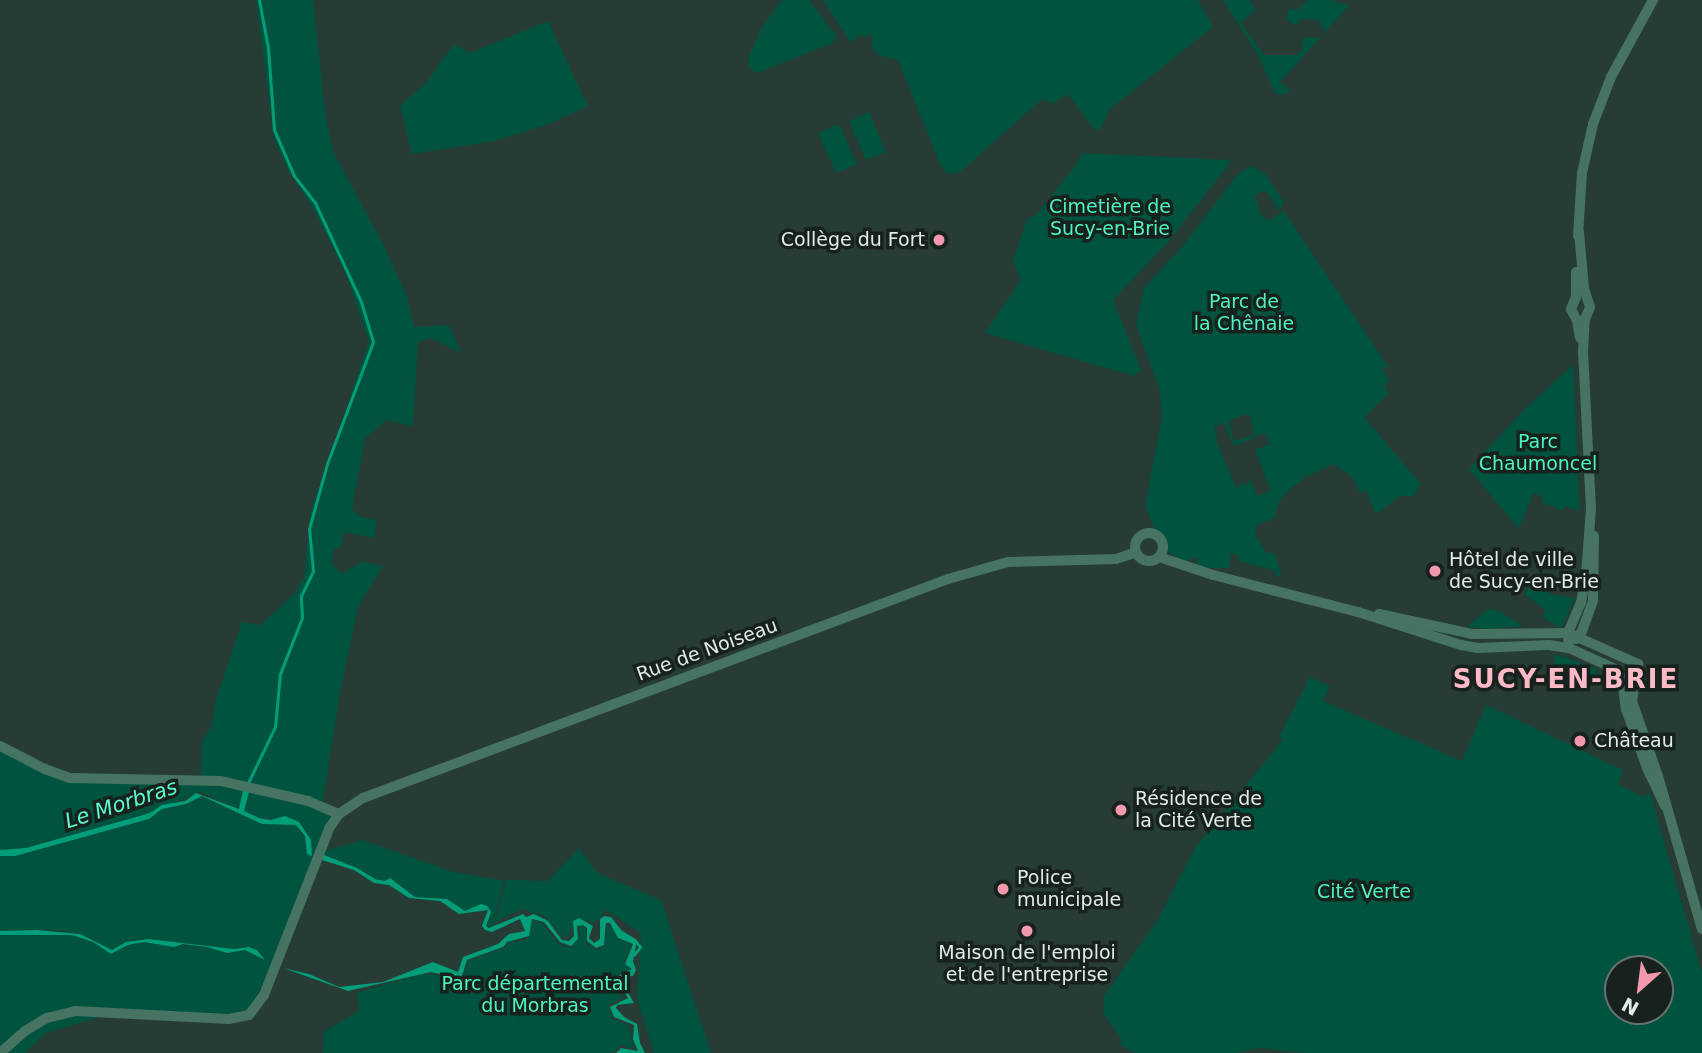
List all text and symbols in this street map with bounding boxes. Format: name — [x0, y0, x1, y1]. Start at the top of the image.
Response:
park label: Cimetière de Sucy-en-Brie — [1049, 196, 1171, 240]
place label: Collège du Fort — [781, 229, 925, 251]
marker: Collège du Fort — [931, 232, 947, 248]
park label: Parc de la Chênaie — [1194, 291, 1294, 335]
park label: Parc Chaumoncel — [1479, 431, 1597, 475]
place label: Hôtel de ville de Sucy-en-Brie — [1449, 549, 1599, 593]
marker: Hôtel de ville de Sucy-en-Brie — [1427, 563, 1443, 579]
street label: Rue de Noiseau — [633, 614, 781, 686]
district label: SUCY-EN-BRIE — [1454, 664, 1678, 696]
place label: Château — [1594, 730, 1674, 752]
marker: Château — [1572, 733, 1588, 749]
water label: Le Morbras — [62, 774, 180, 834]
place label: Résidence de la Cité Verte — [1135, 788, 1262, 832]
marker: Résidence de la Cité Verte — [1113, 802, 1129, 818]
place label: Police municipale — [1017, 867, 1121, 911]
marker: Police municipale — [995, 881, 1011, 897]
park label: Cité Verte — [1317, 881, 1411, 903]
marker: Maison de l'emploi et de l'entreprise — [1019, 923, 1035, 939]
place label: Maison de l'emploi et de l'entreprise — [938, 942, 1116, 986]
north arrow — [1604, 955, 1674, 1025]
park label: Parc départemental du Morbras — [441, 973, 629, 1017]
text: N — [1618, 993, 1642, 1020]

